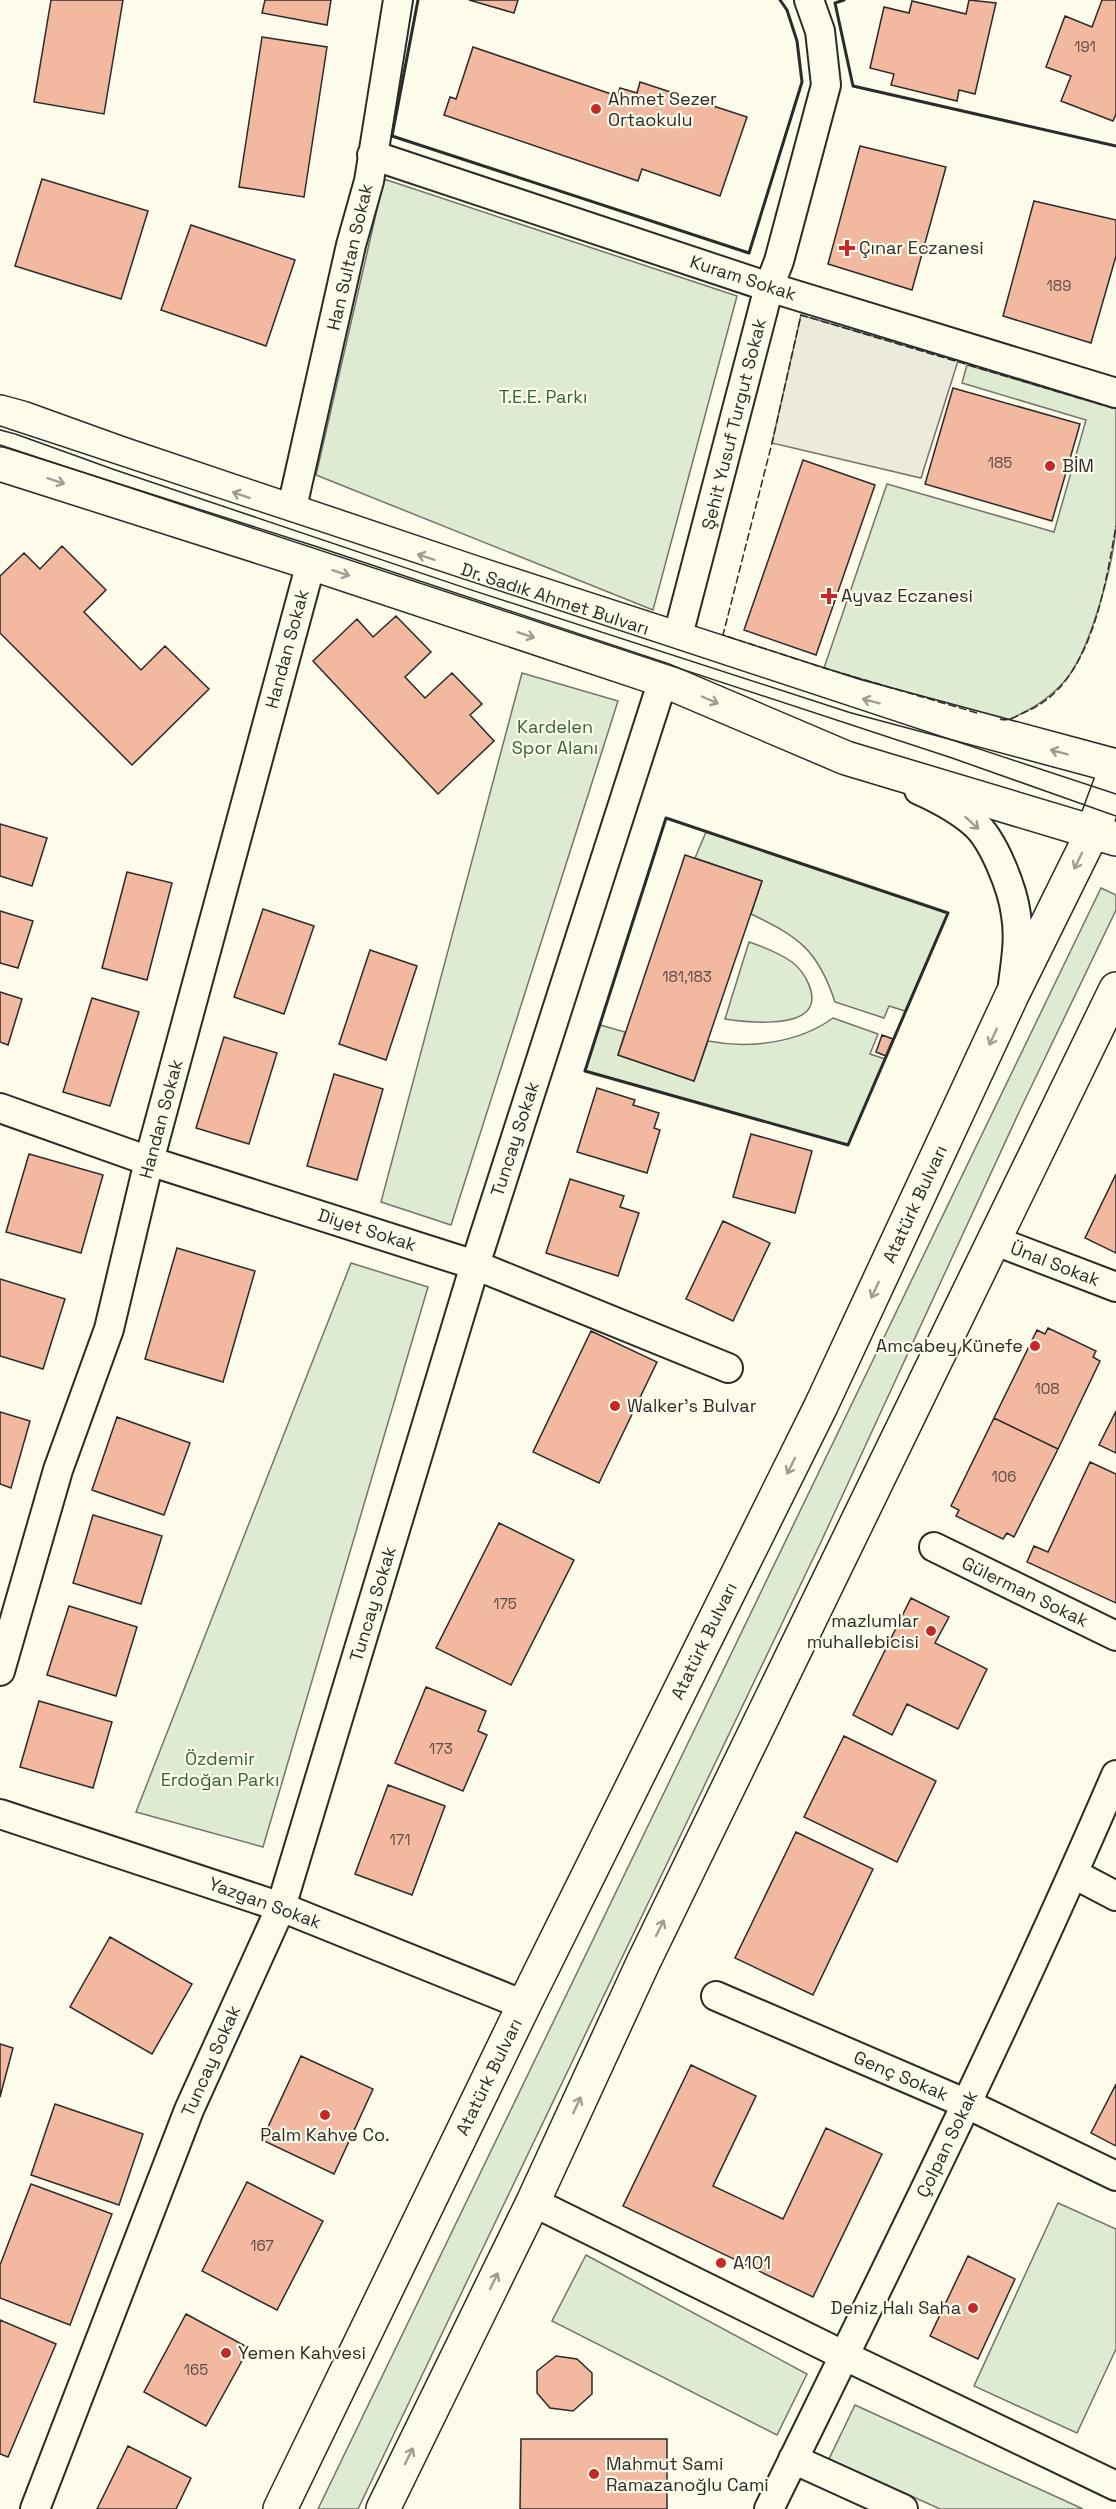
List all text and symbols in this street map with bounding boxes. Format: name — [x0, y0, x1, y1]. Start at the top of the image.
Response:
house number: 191 — [1074, 37, 1096, 56]
place label: Ahmet Sezer Ortaokulu — [608, 87, 717, 131]
marker: Ahmet Sezer Ortaokulu — [589, 102, 603, 116]
street label: Han Sultan Sokak — [321, 181, 378, 333]
place label: Çınar Eczanesi — [859, 236, 984, 259]
marker: Çınar Eczanesi — [840, 241, 854, 255]
street label: Kuram Sokak — [687, 250, 800, 306]
house number: 189 — [1047, 276, 1071, 295]
street label: Şehit Yusuf Turgut Sokak — [696, 316, 771, 532]
park label: T.E.E. Parkı — [499, 385, 587, 408]
house number: 185 — [988, 453, 1012, 472]
place label: BİM — [1062, 454, 1094, 477]
marker: BİM — [1043, 459, 1057, 473]
one-way arrow — [46, 477, 65, 488]
one-way arrow — [232, 488, 251, 499]
one-way arrow — [417, 550, 436, 561]
street label: Dr. Sadık Ahmet Bulvarı — [458, 557, 652, 640]
one-way arrow — [331, 568, 350, 579]
place label: Ayvaz Eczanesi — [841, 584, 973, 607]
street label: Handan Sokak — [260, 586, 314, 711]
marker: Ayvaz Eczanesi — [822, 589, 836, 603]
one-way arrow — [516, 630, 535, 641]
one-way arrow — [862, 694, 881, 706]
one-way arrow — [700, 695, 718, 707]
park label: Kardelen Spor Alanı — [512, 715, 598, 759]
one-way arrow — [1050, 746, 1069, 757]
one-way arrow — [964, 816, 979, 830]
one-way arrow — [1071, 852, 1083, 870]
house number: 181,183 — [662, 967, 712, 986]
one-way arrow — [986, 1027, 998, 1045]
street label: Handan Sokak — [134, 1056, 188, 1181]
street label: Tuncay Sokak — [485, 1078, 544, 1199]
street label: Atatürk Bulvarı — [877, 1141, 952, 1267]
street label: Diyet Sokak — [315, 1203, 420, 1256]
street label: Ünal Sokak — [1007, 1236, 1103, 1291]
one-way arrow — [868, 1280, 880, 1298]
place label: Amcabey Künefe — [876, 1334, 1023, 1357]
marker: Amcabey Künefe — [1028, 1339, 1042, 1353]
house number: 108 — [1034, 1379, 1060, 1398]
place label: Walker's Bulvar — [627, 1394, 757, 1417]
marker: Walker's Bulvar — [608, 1399, 622, 1413]
one-way arrow — [785, 1456, 796, 1474]
house number: 106 — [991, 1467, 1017, 1486]
street label: Tuncay Sokak — [344, 1543, 401, 1664]
street label: Gülerman Sokak — [958, 1551, 1093, 1632]
street label: Atatürk Bulvarı — [665, 1578, 742, 1703]
house number: 175 — [493, 1594, 517, 1613]
place label: mazlumlar muhallebicisi — [807, 1609, 919, 1653]
marker: mazlumlar muhallebicisi — [924, 1624, 938, 1638]
house number: 173 — [429, 1739, 453, 1758]
park label: Özdemir Erdoğan Parkı — [161, 1747, 279, 1791]
house number: 171 — [390, 1830, 410, 1849]
street label: Yazgan Sokak — [206, 1872, 325, 1934]
one-way arrow — [654, 1919, 666, 1937]
street label: Tuncay Sokak — [176, 2001, 245, 2120]
street label: Atatürk Bulvarı — [450, 2014, 527, 2139]
street label: Genç Sokak — [850, 2045, 952, 2106]
street label: Çolpan Sokak — [911, 2086, 983, 2201]
one-way arrow — [572, 2096, 584, 2114]
marker: Palm Kahve Co. — [318, 2108, 332, 2122]
place label: Palm Kahve Co. — [260, 2123, 390, 2146]
house number: 167 — [250, 2236, 274, 2255]
place label: A101 — [733, 2251, 771, 2274]
marker: A101 — [714, 2256, 728, 2270]
one-way arrow — [489, 2273, 500, 2291]
place label: Deniz Halı Saha — [831, 2296, 961, 2319]
marker: Deniz Halı Saha — [966, 2301, 980, 2315]
place label: Yemen Kahvesi — [238, 2341, 366, 2364]
marker: Yemen Kahvesi — [219, 2346, 233, 2360]
house number: 165 — [184, 2360, 208, 2379]
one-way arrow — [403, 2448, 415, 2466]
place label: Mahmut Sami Ramazanoğlu Cami — [606, 2452, 769, 2496]
marker: Mahmut Sami Ramazanoğlu Cami — [587, 2467, 601, 2481]

